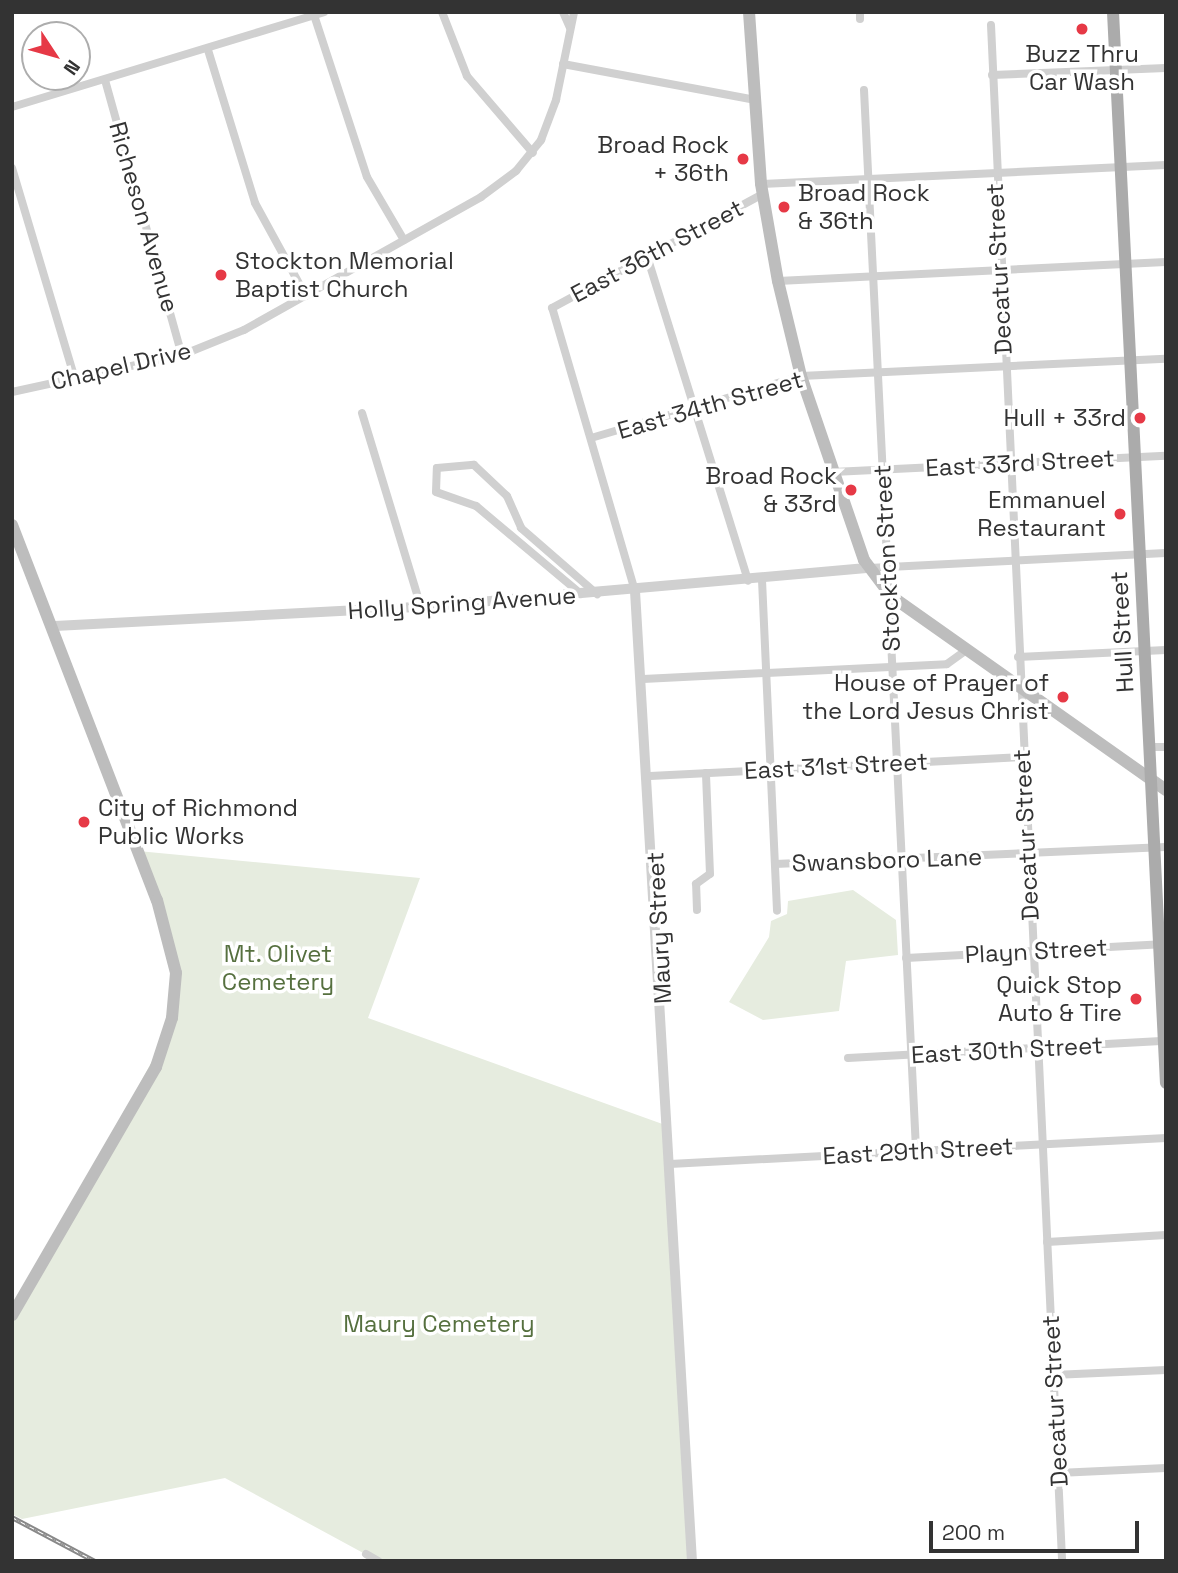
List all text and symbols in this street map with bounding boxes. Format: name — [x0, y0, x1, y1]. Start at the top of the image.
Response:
north arrow — [21, 21, 91, 91]
marker: Buzz Thru Car Wash — [1074, 21, 1090, 37]
place label: Buzz Thru Car Wash — [1025, 40, 1139, 96]
text: N — [58, 55, 86, 80]
street label: Richeson Avenue — [103, 118, 185, 316]
place label: Broad Rock + 36th — [597, 131, 729, 187]
marker: Broad Rock + 36th — [735, 151, 751, 167]
place label: Broad Rock & 36th — [798, 179, 930, 235]
street label: Decatur Street — [980, 182, 1018, 356]
street label: East 36th Street — [566, 193, 748, 309]
marker: Broad Rock & 36th — [776, 199, 792, 215]
place label: Stockton Memorial Baptist Church — [235, 247, 454, 303]
marker: Stockton Memorial Baptist Church — [213, 267, 229, 283]
street label: Chapel Drive — [48, 336, 194, 396]
street label: East 34th Street — [614, 365, 806, 445]
place label: Hull + 33rd — [1004, 404, 1126, 432]
marker: Hull + 33rd — [1132, 410, 1148, 426]
street label: East 33rd Street — [925, 444, 1115, 482]
place label: Broad Rock & 33rd — [705, 462, 837, 518]
street label: Stockton Street — [868, 464, 906, 652]
marker: Broad Rock & 33rd — [843, 482, 859, 498]
place label: Emmanuel Restaurant — [977, 486, 1106, 542]
marker: Emmanuel Restaurant — [1112, 506, 1128, 522]
street label: Hull Street — [1104, 570, 1140, 694]
street label: Holly Spring Avenue — [347, 581, 577, 625]
place label: House of Prayer of the Lord Jesus Christ — [802, 669, 1049, 725]
marker: House of Prayer of the Lord Jesus Christ — [1055, 689, 1071, 705]
street label: East 31st Street — [743, 747, 929, 785]
street label: Decatur Street — [1007, 748, 1045, 922]
place label: City of Richmond Public Works — [98, 794, 298, 850]
marker: City of Richmond Public Works — [76, 814, 92, 830]
street label: Swansboro Lane — [791, 842, 983, 878]
street label: Maury Street — [641, 851, 677, 1005]
street label: Playn Street — [964, 933, 1108, 969]
park label: Mt. Olivet Cemetery — [222, 940, 334, 996]
place label: Quick Stop Auto & Tire — [996, 971, 1122, 1027]
marker: Quick Stop Auto & Tire — [1128, 991, 1144, 1007]
street label: East 30th Street — [910, 1031, 1104, 1069]
street label: East 29th Street — [822, 1132, 1014, 1170]
park label: Maury Cemetery — [343, 1310, 535, 1338]
street label: Decatur Street — [1036, 1314, 1074, 1488]
scale bar — [933, 1506, 1143, 1550]
text: 200 m — [942, 1519, 1005, 1546]

